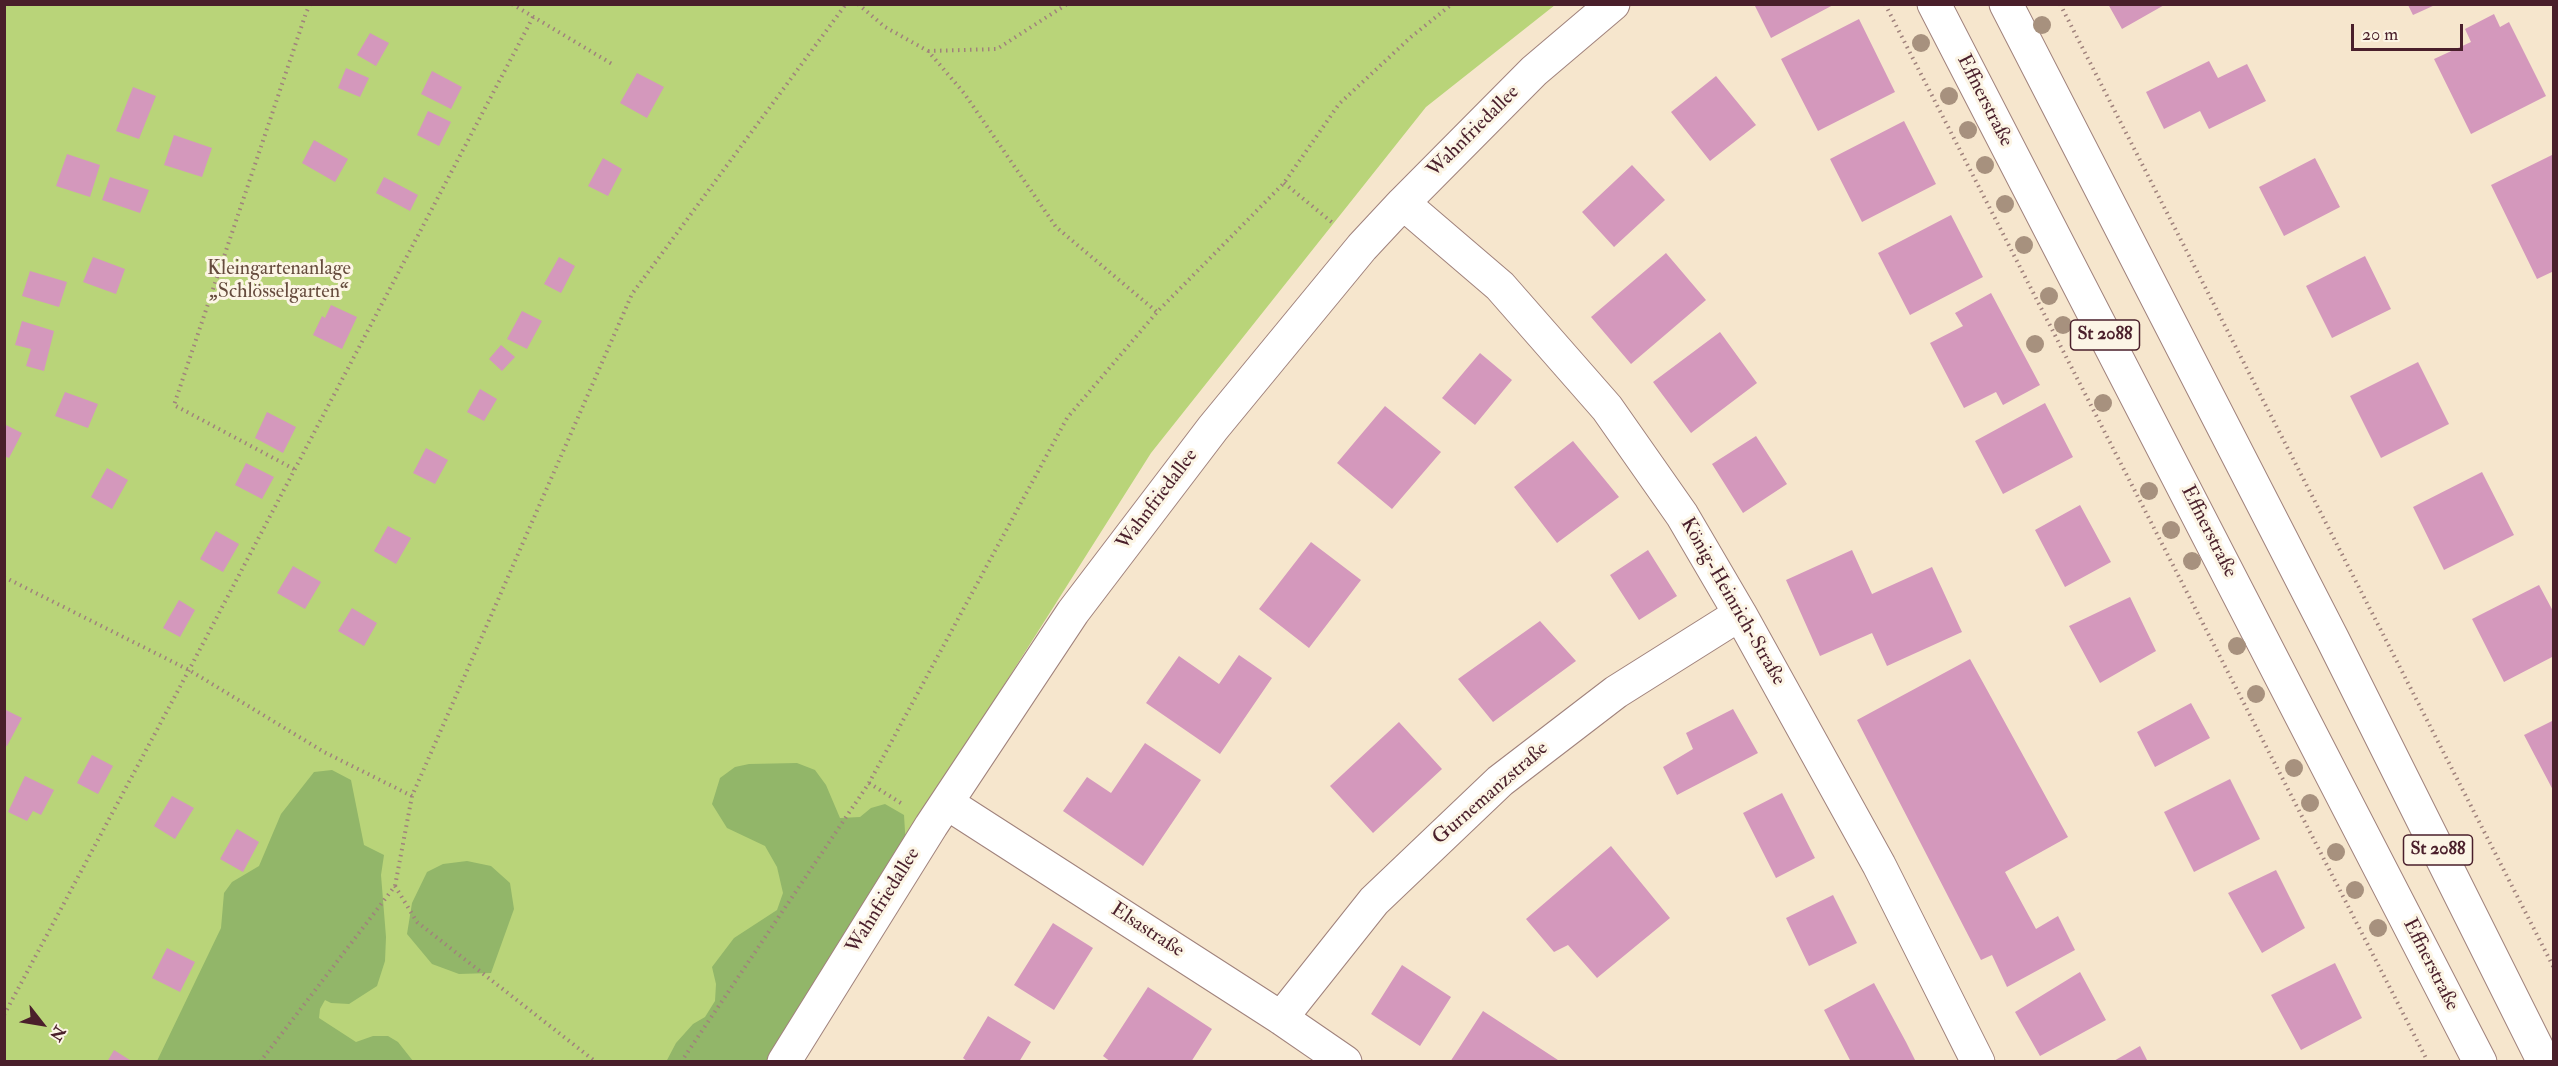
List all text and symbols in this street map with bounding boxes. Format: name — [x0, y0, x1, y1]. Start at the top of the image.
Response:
scale bar — [2354, 12, 2466, 50]
text: 20 m — [2362, 23, 2398, 46]
street label: Effnerstraße — [1951, 51, 2017, 151]
street label: Wahnfriedallee — [1423, 81, 1525, 183]
park label: Kleingartenanlage „Schlösselgarten“ — [207, 258, 351, 305]
road number: St 2088 — [2070, 320, 2140, 350]
street label: Wahnfriedallee — [1112, 445, 1204, 555]
street label: Effnerstraße — [2175, 482, 2241, 582]
street label: König-Heinrich-Straße — [1674, 514, 1790, 690]
street label: Gurnemanzstraße — [1428, 737, 1554, 851]
road number: St 2088 — [2404, 835, 2472, 865]
street label: Wahnfriedallee — [842, 844, 926, 958]
street label: Elsastraße — [1106, 898, 1188, 964]
street label: Effnerstraße — [2397, 915, 2463, 1015]
north arrow — [12, 994, 72, 1054]
text: N — [45, 1022, 70, 1045]

